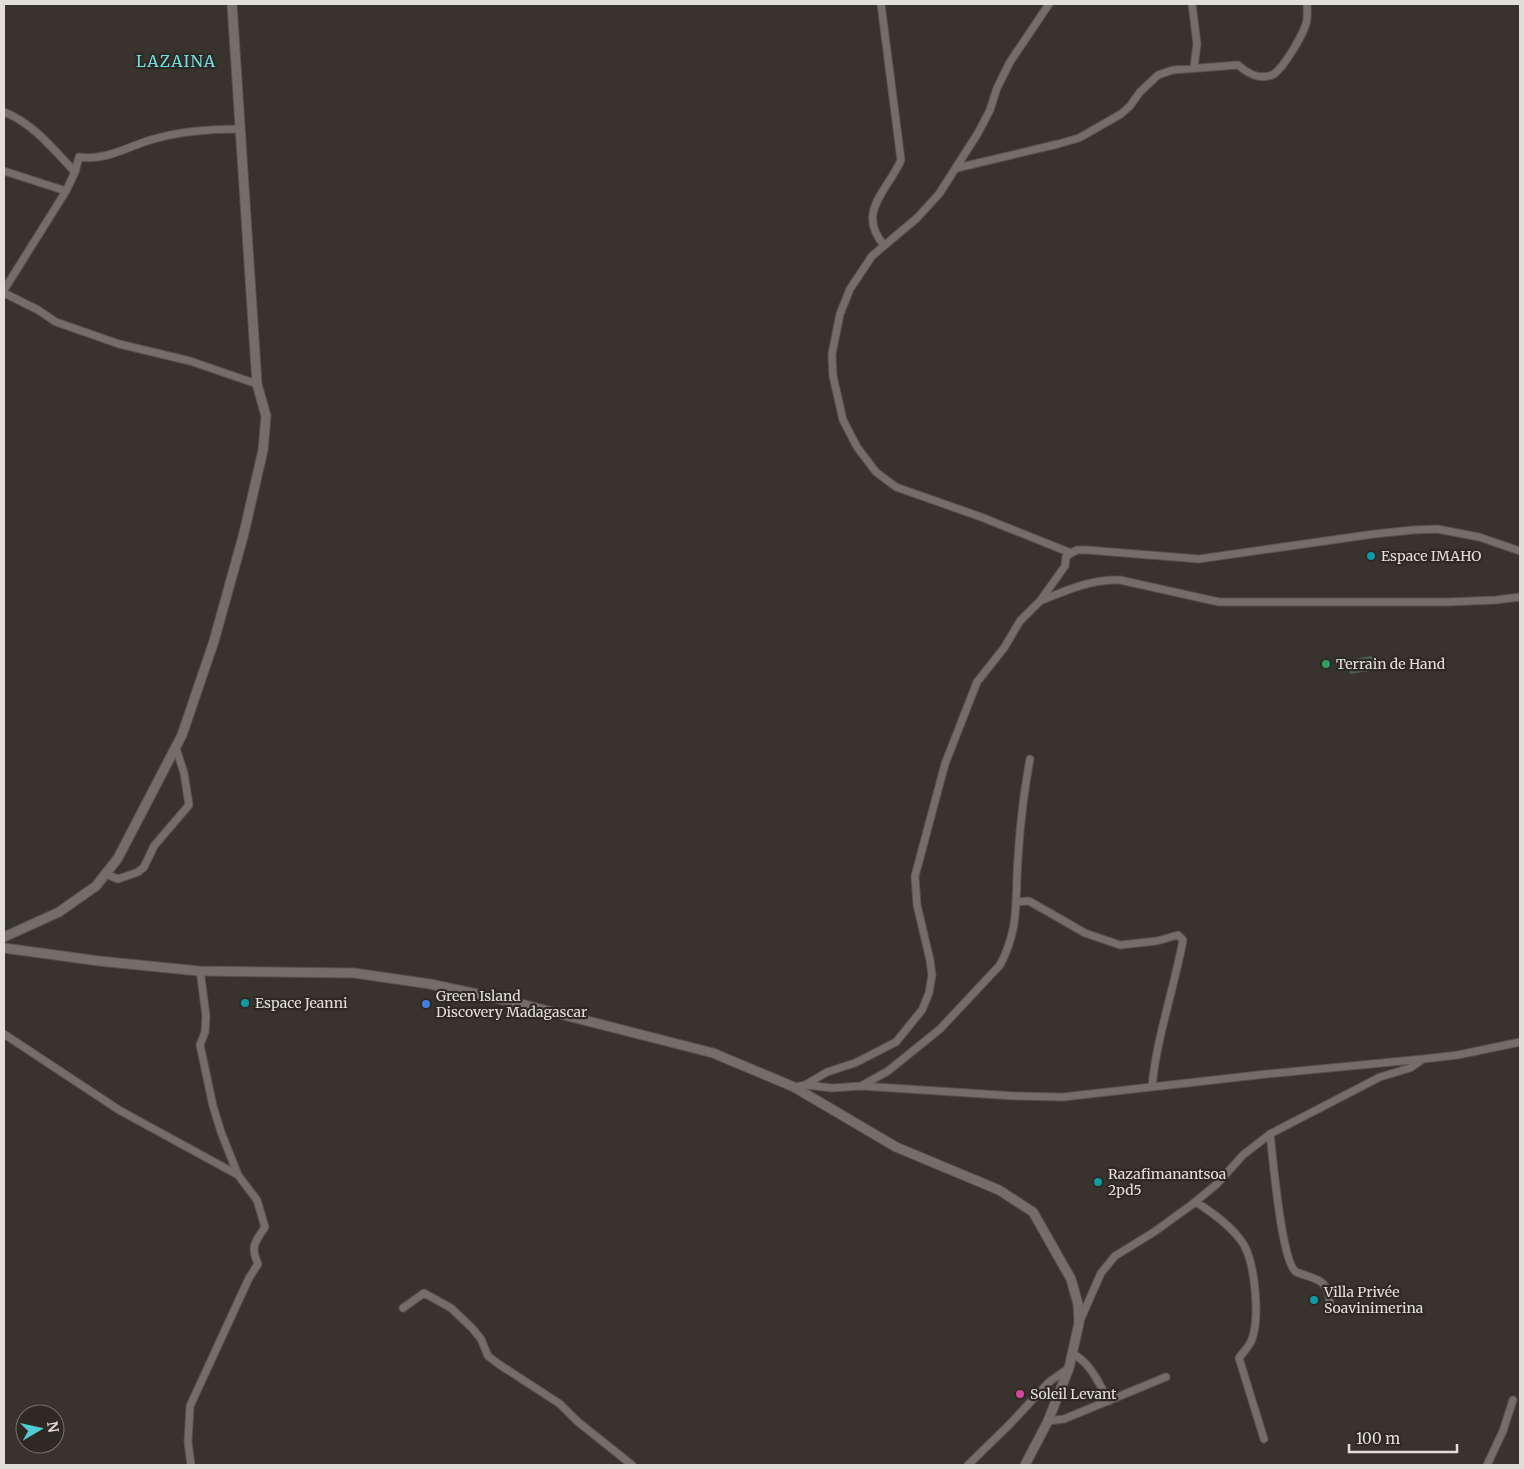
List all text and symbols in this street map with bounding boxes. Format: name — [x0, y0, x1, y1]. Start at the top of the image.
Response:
district label: LAZAINA — [136, 51, 216, 71]
place label: Espace IMAHO — [1381, 547, 1481, 565]
marker: Espace IMAHO — [1365, 550, 1377, 562]
place label: Terrain de Hand — [1336, 655, 1446, 673]
marker: Terrain de Hand — [1320, 658, 1332, 670]
place label: Green Island Discovery Madagascar — [436, 987, 587, 1021]
place label: Espace Jeanni — [255, 994, 348, 1012]
marker: Espace Jeanni — [239, 997, 251, 1009]
marker: Green Island Discovery Madagascar — [420, 998, 432, 1010]
place label: Razafimanantsoa 2pd5 — [1108, 1165, 1227, 1199]
marker: Razafimanantsoa 2pd5 — [1092, 1176, 1104, 1188]
place label: Villa Privée Soavinimerina — [1323, 1283, 1424, 1317]
marker: Villa Privée Soavinimerina — [1308, 1294, 1320, 1306]
place label: Soleil Levant — [1030, 1385, 1117, 1403]
marker: Soleil Levant — [1014, 1388, 1026, 1400]
north arrow — [15, 1404, 65, 1454]
text: N — [43, 1420, 63, 1434]
scale bar — [1349, 1422, 1456, 1454]
text: 100 m — [1356, 1429, 1400, 1448]

